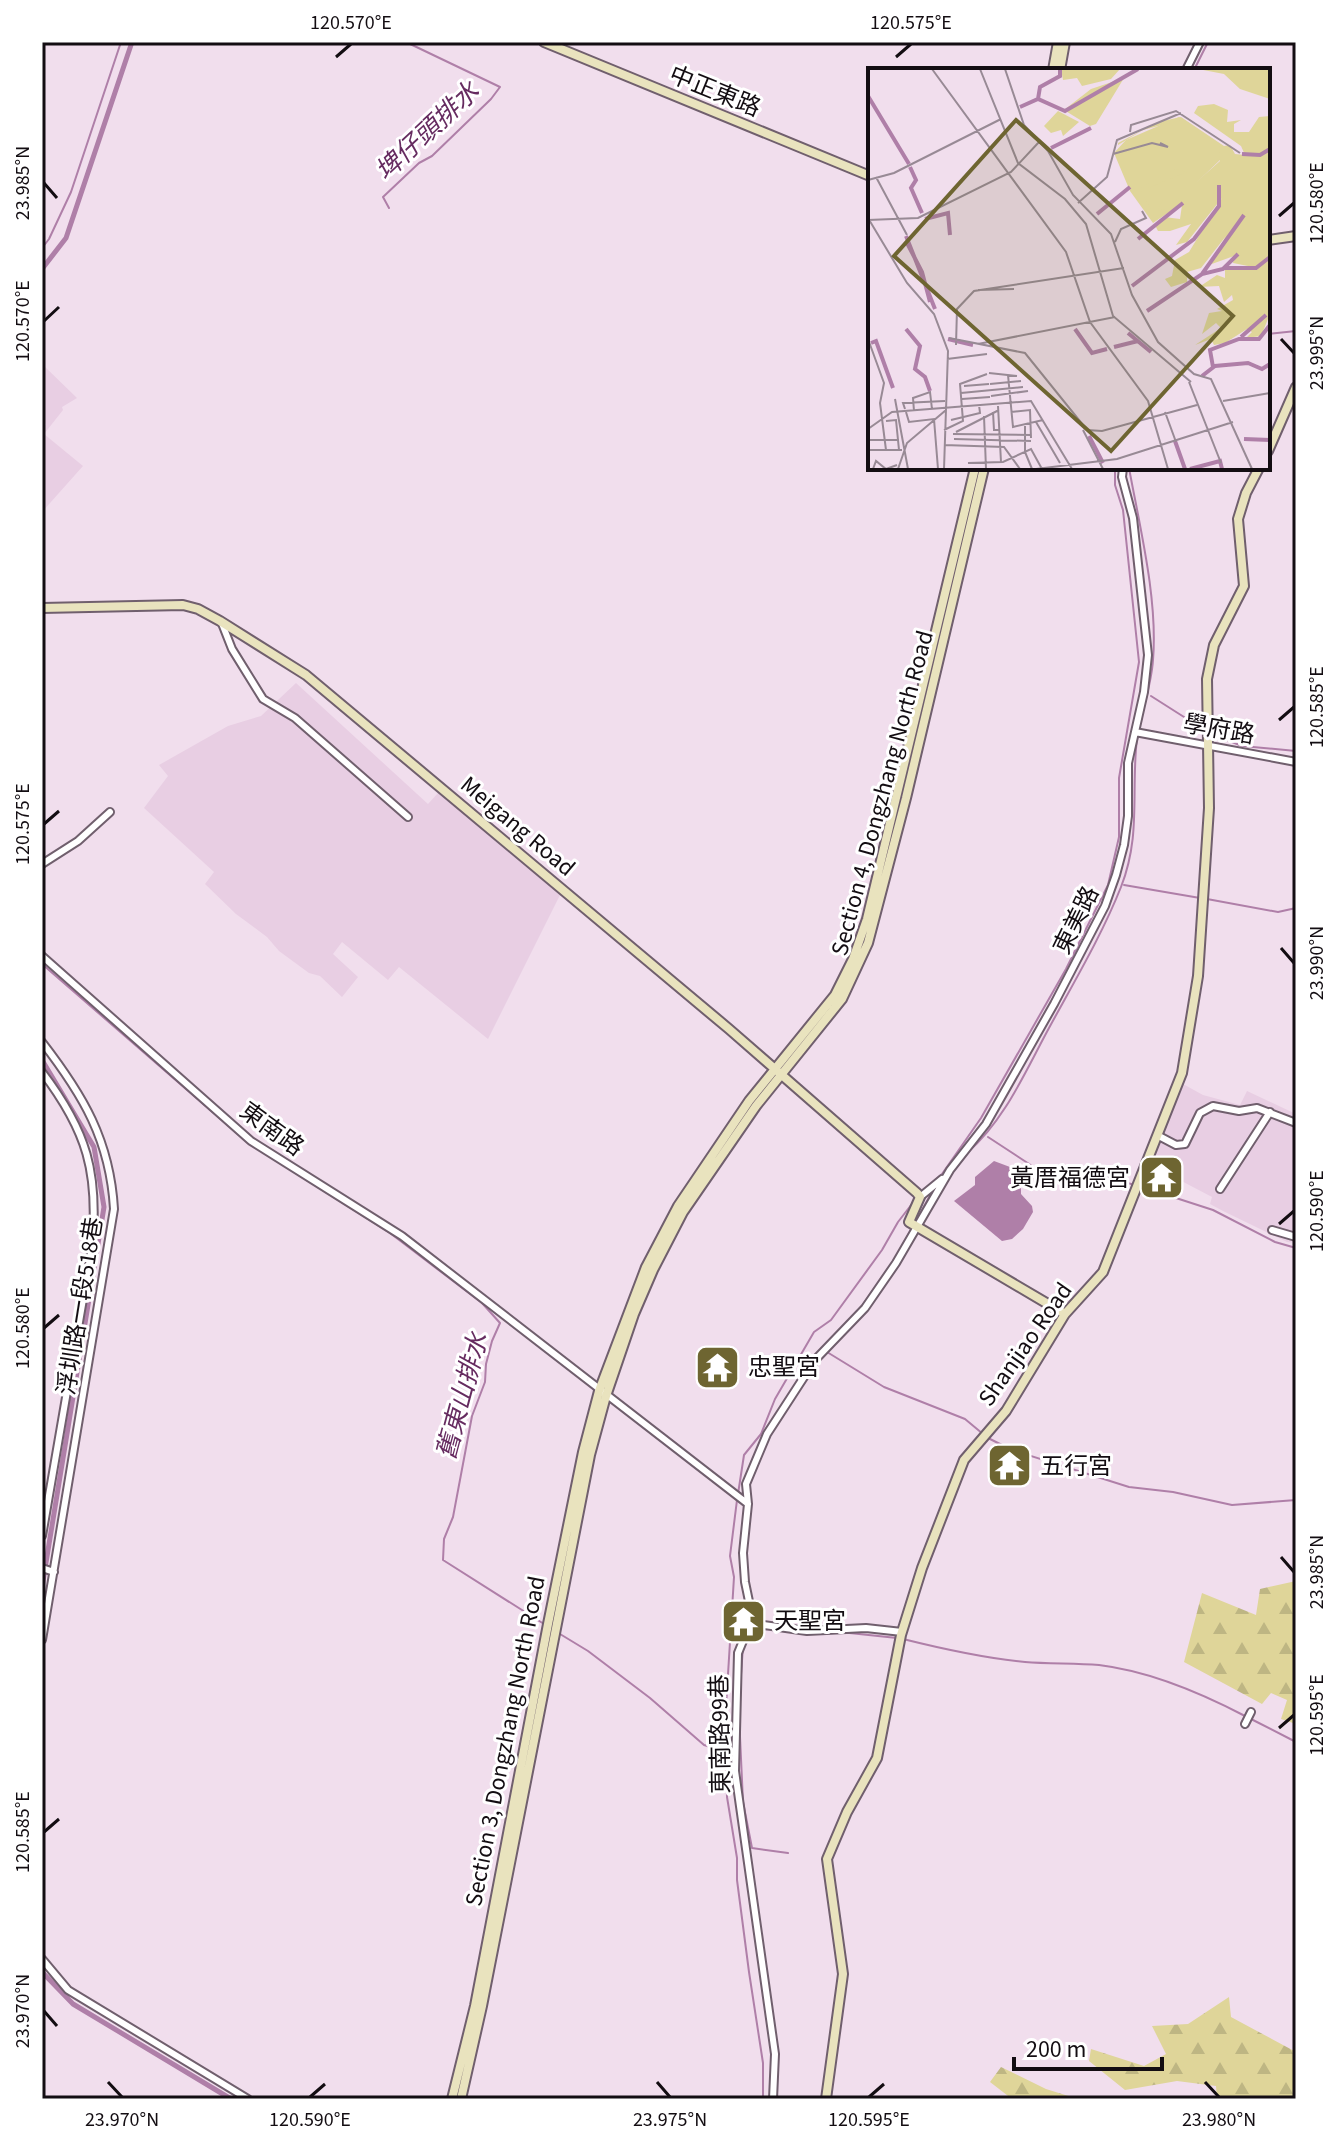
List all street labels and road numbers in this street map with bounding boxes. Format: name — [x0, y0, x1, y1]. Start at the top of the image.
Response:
street label: 中正東路 — [664, 57, 766, 126]
street label: Section 4, Dongzhang North Road — [822, 627, 943, 960]
street label: 學府路 — [1180, 706, 1257, 753]
street label: Meigang Road — [453, 768, 583, 885]
street label: 東美路 — [1045, 880, 1108, 960]
street label: 東南路 — [232, 1094, 311, 1165]
street label: 浮圳路一段518巷 — [49, 1215, 112, 1398]
street label: Shanjiao Road — [970, 1275, 1081, 1413]
street label: Section 3, Dongzhang North Road — [456, 1573, 555, 1909]
street label: 東南路99巷 — [702, 1674, 739, 1794]

